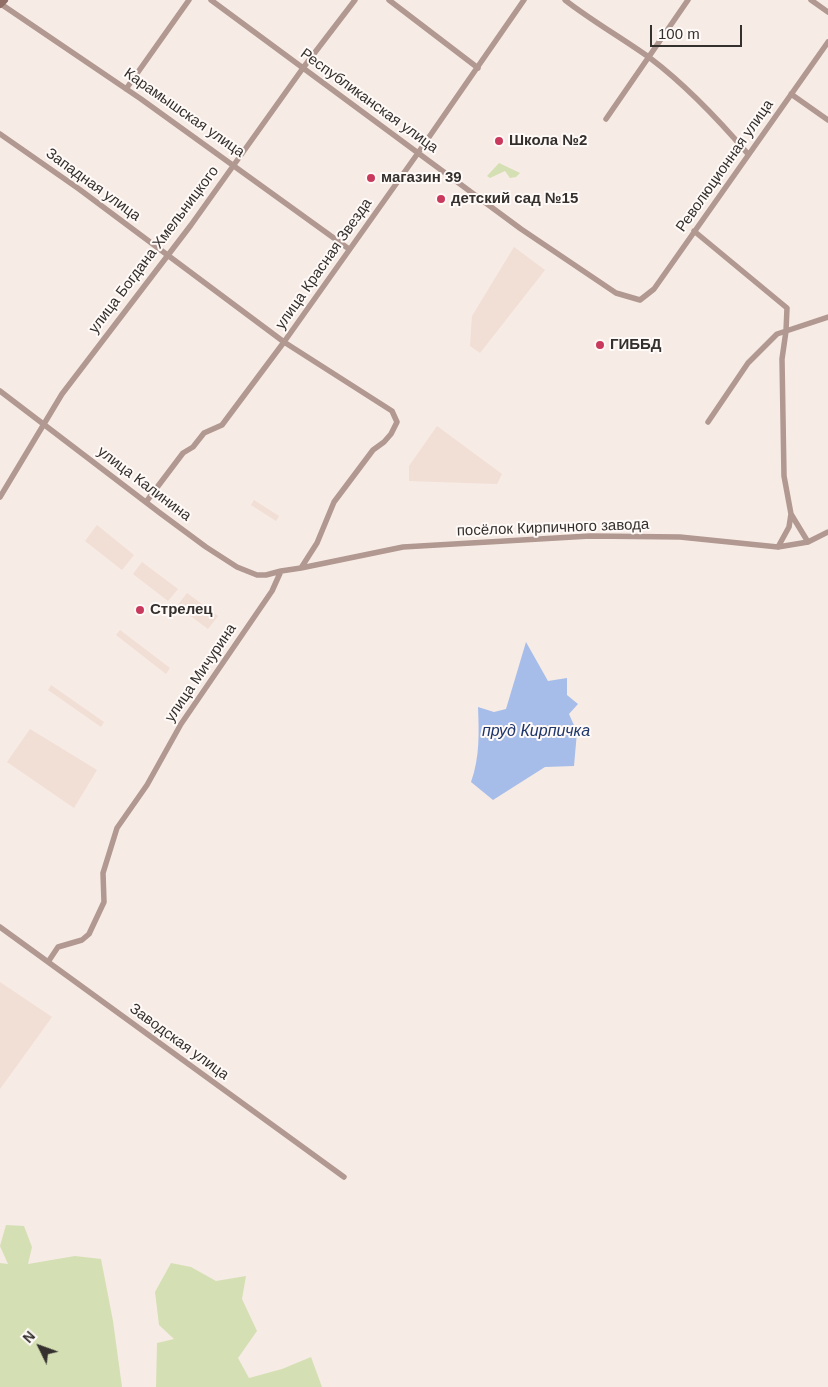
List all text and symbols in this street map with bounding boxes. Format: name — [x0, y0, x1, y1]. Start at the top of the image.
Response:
scale bar — [653, 15, 746, 47]
text: 100 m — [658, 25, 700, 42]
street label: Республиканская улица — [297, 45, 441, 157]
street label: Карамышская улица — [120, 65, 248, 161]
street label: Революционная улица — [673, 96, 777, 236]
place label: Школа №2 — [509, 132, 587, 150]
marker: Школа №2 — [493, 135, 505, 147]
street label: Западная улица — [42, 145, 144, 225]
street label: улица Богдана Хмельницкого — [85, 163, 223, 337]
place label: магазин 39 — [381, 169, 462, 187]
marker: магазин 39 — [365, 172, 377, 184]
place label: детский сад №15 — [451, 190, 578, 208]
marker: детский сад №15 — [435, 193, 447, 205]
street label: улица Красная Звезда — [272, 195, 376, 333]
place label: ГИББД — [610, 336, 662, 354]
marker: ГИББД — [594, 339, 606, 351]
street label: улица Калинина — [93, 443, 195, 525]
street label: посёлок Кирпичного завода — [457, 516, 649, 540]
place label: Стрелец — [150, 601, 213, 619]
marker: Стрелец — [134, 604, 146, 616]
street label: улица Мичурина — [161, 620, 241, 726]
water label: пруд Кирпичка — [482, 722, 590, 742]
street label: Заводская улица — [126, 1000, 232, 1084]
north arrow — [15, 1322, 65, 1372]
text: N — [20, 1328, 38, 1346]

